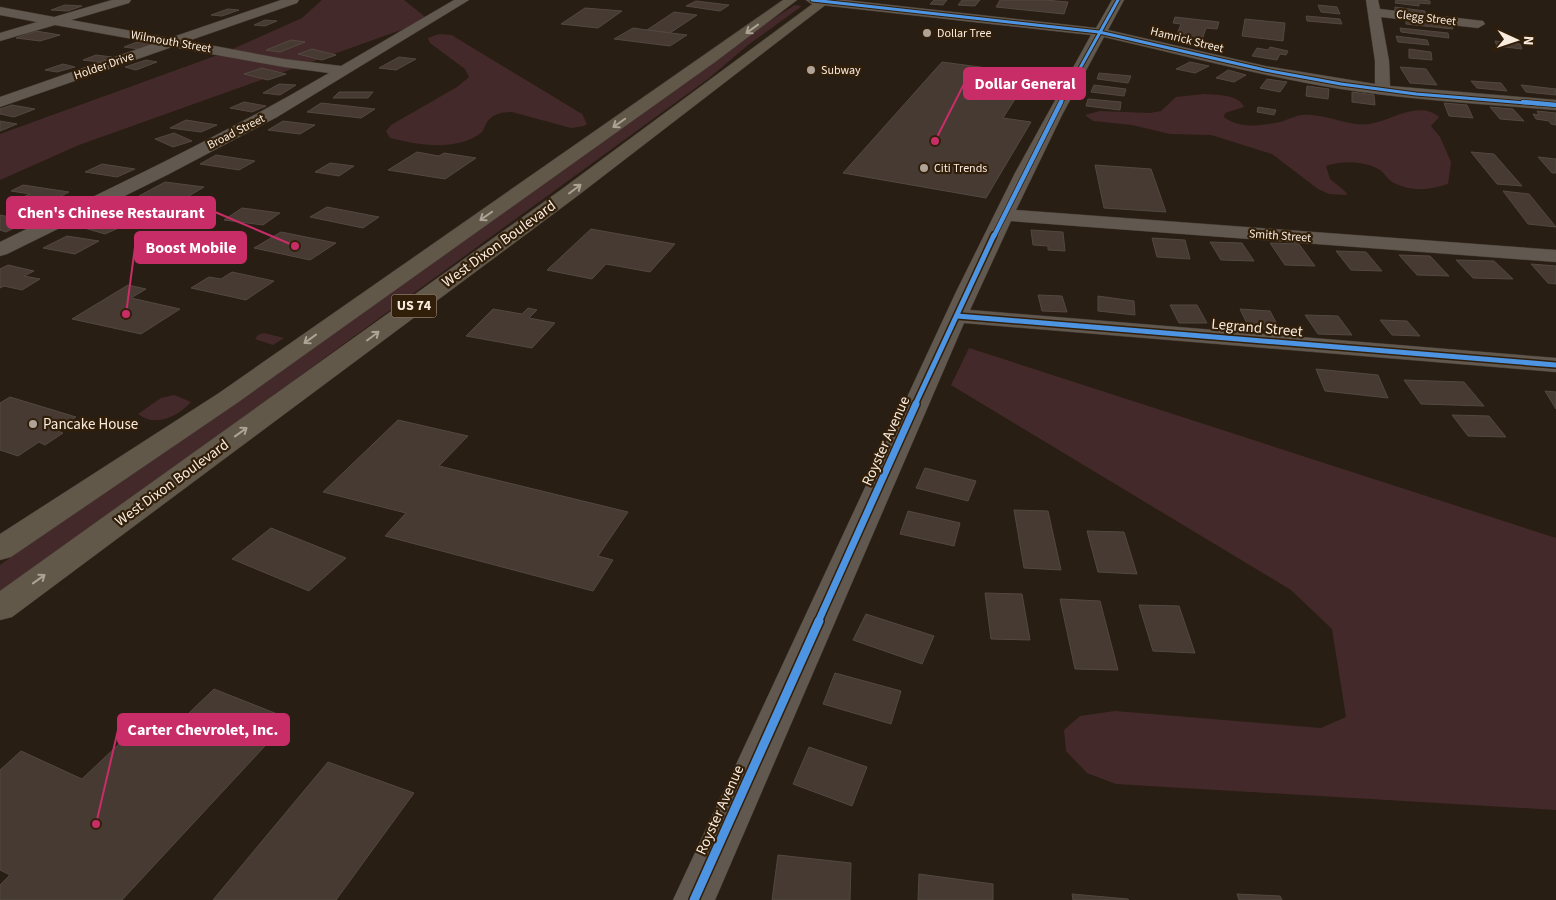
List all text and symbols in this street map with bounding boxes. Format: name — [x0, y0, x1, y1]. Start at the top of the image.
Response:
street label: Clegg Street — [1395, 6, 1457, 30]
north arrow — [1491, 15, 1541, 65]
street label: Hamrick Street — [1149, 23, 1225, 57]
one-way arrow — [745, 24, 759, 34]
place label: Dollar Tree — [937, 25, 991, 42]
street label: Wilmouth Street — [129, 27, 213, 57]
marker: Dollar Tree — [921, 27, 933, 39]
text: N — [1518, 35, 1538, 46]
street label: Holder Drive — [72, 48, 136, 84]
place label: Subway — [821, 62, 861, 79]
marker: Subway — [805, 64, 817, 76]
callout: Dollar General — [964, 68, 1085, 99]
text: Dollar General — [974, 73, 1076, 95]
street label: Broad Street — [204, 110, 268, 154]
one-way arrow — [613, 118, 627, 128]
place label: Citi Trends — [934, 160, 987, 177]
marker: Citi Trends — [918, 162, 930, 174]
one-way arrow — [568, 183, 581, 194]
street label: West Dixon Boulevard — [438, 196, 560, 292]
callout: Chen's Chinese Restaurant — [7, 197, 215, 228]
text: Chen's Chinese Restaurant — [17, 202, 205, 224]
one-way arrow — [480, 211, 494, 221]
street label: Smith Street — [1248, 225, 1312, 247]
callout: Boost Mobile — [135, 232, 246, 263]
text: Boost Mobile — [146, 237, 236, 259]
road number: US 74 — [392, 294, 436, 318]
street label: Legrand Street — [1211, 314, 1303, 342]
one-way arrow — [366, 331, 379, 342]
one-way arrow — [304, 334, 317, 345]
street label: Royster Avenue — [857, 393, 915, 489]
place label: Pancake House — [43, 414, 138, 435]
marker: Pancake House — [27, 418, 39, 430]
one-way arrow — [234, 427, 248, 437]
street label: West Dixon Boulevard — [111, 435, 233, 531]
one-way arrow — [32, 574, 46, 584]
callout: Carter Chevrolet, Inc. — [118, 714, 289, 745]
text: Carter Chevrolet, Inc. — [128, 719, 278, 741]
street label: Royster Avenue — [691, 762, 749, 858]

